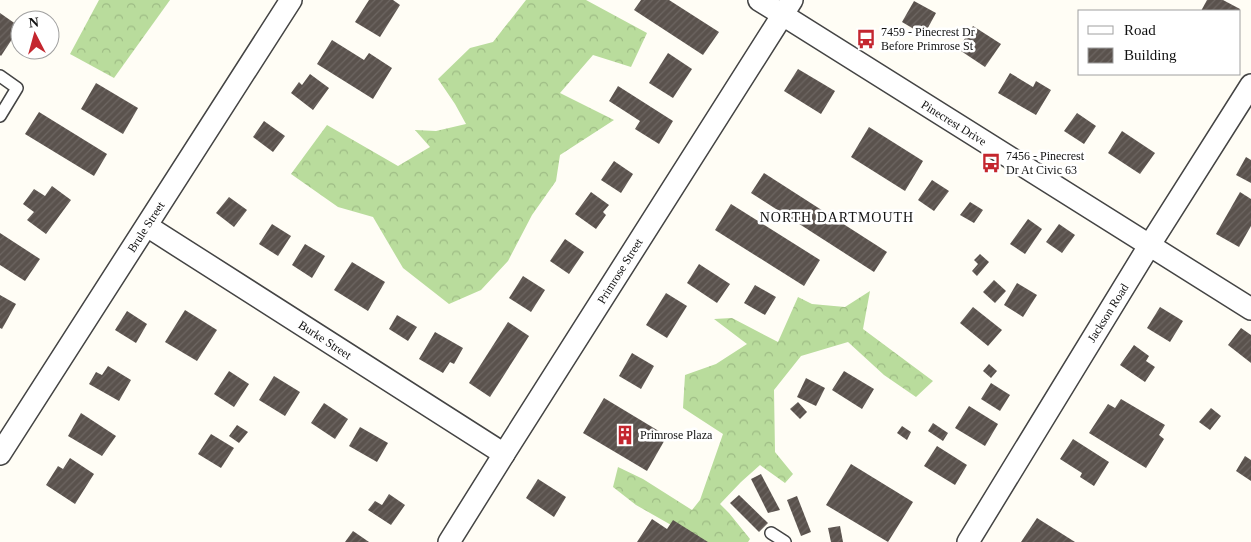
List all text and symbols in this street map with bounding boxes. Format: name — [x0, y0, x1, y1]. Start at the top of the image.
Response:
north arrow — [10, 10, 60, 60]
legend — [1078, 10, 1241, 75]
text: N — [28, 15, 40, 31]
text: Road — [1124, 22, 1156, 38]
place label: 7459 - Pinecrest Dr Before Primrose St — [881, 25, 975, 53]
bus stop icon: 7459 - Pinecrest Dr Before Primrose St — [855, 28, 877, 50]
text: Building — [1124, 47, 1177, 63]
street label: Pinecrest Drive — [919, 97, 989, 149]
place label: 7456 - Pinecrest Dr At Civic 63 — [1006, 149, 1085, 177]
bus stop icon: 7456 - Pinecrest Dr At Civic 63 — [980, 152, 1002, 174]
street label: Brule Street — [124, 198, 168, 255]
district label: NORTH DARTMOUTH — [760, 210, 914, 225]
street label: Primrose Street — [594, 235, 646, 306]
street label: Jackson Road — [1084, 281, 1132, 345]
street label: Burke Street — [296, 318, 355, 363]
building icon: Primrose Plaza — [614, 424, 636, 446]
place label: Primrose Plaza — [640, 428, 713, 442]

